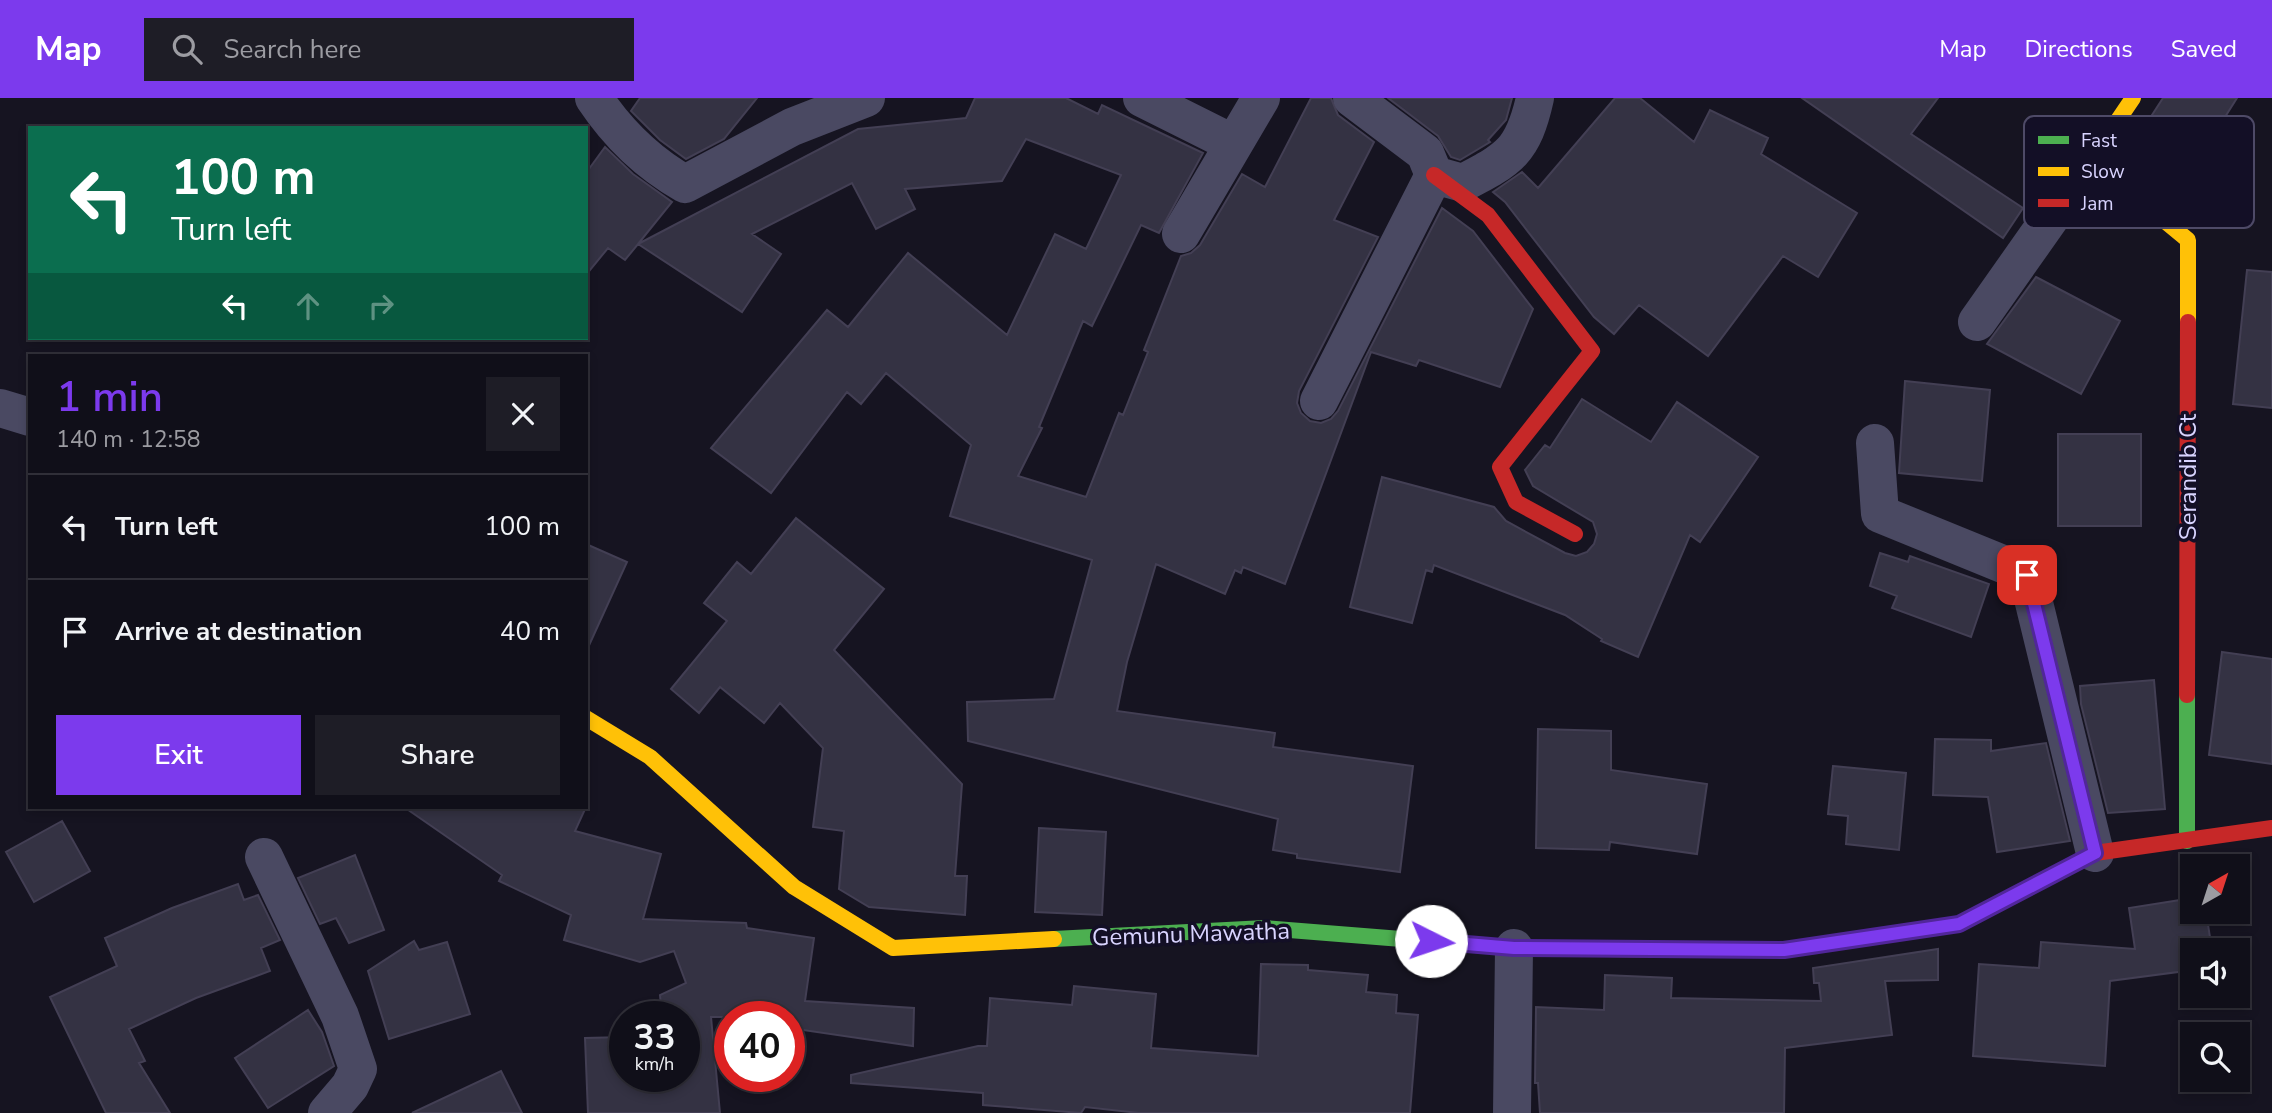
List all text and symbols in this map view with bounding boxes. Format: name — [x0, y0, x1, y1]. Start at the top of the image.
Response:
search box — [144, 18, 634, 81]
text: Map — [35, 27, 102, 72]
icon: search — [168, 30, 206, 68]
text: Search here — [224, 32, 361, 67]
text: Map — [1939, 33, 1986, 65]
text: Directions — [2024, 33, 2133, 65]
text: Saved — [2171, 33, 2237, 65]
legend — [2024, 116, 2254, 228]
text: Fast — [2081, 128, 2117, 154]
text: 100 m — [171, 144, 315, 211]
icon: left — [56, 154, 147, 245]
text: Slow — [2081, 159, 2125, 185]
text: Jam — [2080, 191, 2114, 217]
text: Turn left — [171, 208, 291, 251]
icon: left — [216, 287, 254, 325]
icon: ahead — [289, 287, 327, 325]
icon: right — [362, 287, 400, 325]
text: 1 min — [56, 369, 163, 426]
button: close — [486, 377, 560, 451]
street label: Serandib Ct — [2172, 413, 2204, 540]
text: 140 m · 12:58 — [56, 424, 201, 455]
icon: left — [56, 508, 94, 546]
text: Turn left — [115, 509, 218, 544]
text: 100 m — [484, 509, 560, 544]
pin — [1997, 545, 2057, 605]
icon: arrive — [2008, 556, 2046, 594]
icon: arrive — [56, 613, 94, 651]
text: Arrive at destination — [115, 614, 362, 649]
text: 40 m — [500, 614, 560, 649]
button: Exit — [56, 715, 301, 795]
button: Share — [315, 715, 560, 795]
north arrow — [2180, 854, 2250, 924]
map controls — [2180, 854, 2250, 1092]
position arrow — [1394, 904, 1468, 978]
street label: Gemunu Mawatha — [1092, 915, 1290, 953]
button: sound — [2180, 938, 2250, 1008]
speed limit sign: 40 — [714, 1001, 805, 1092]
text: 33 — [633, 1014, 676, 1061]
button: search — [2180, 1022, 2250, 1092]
text: km/h — [635, 1052, 674, 1076]

